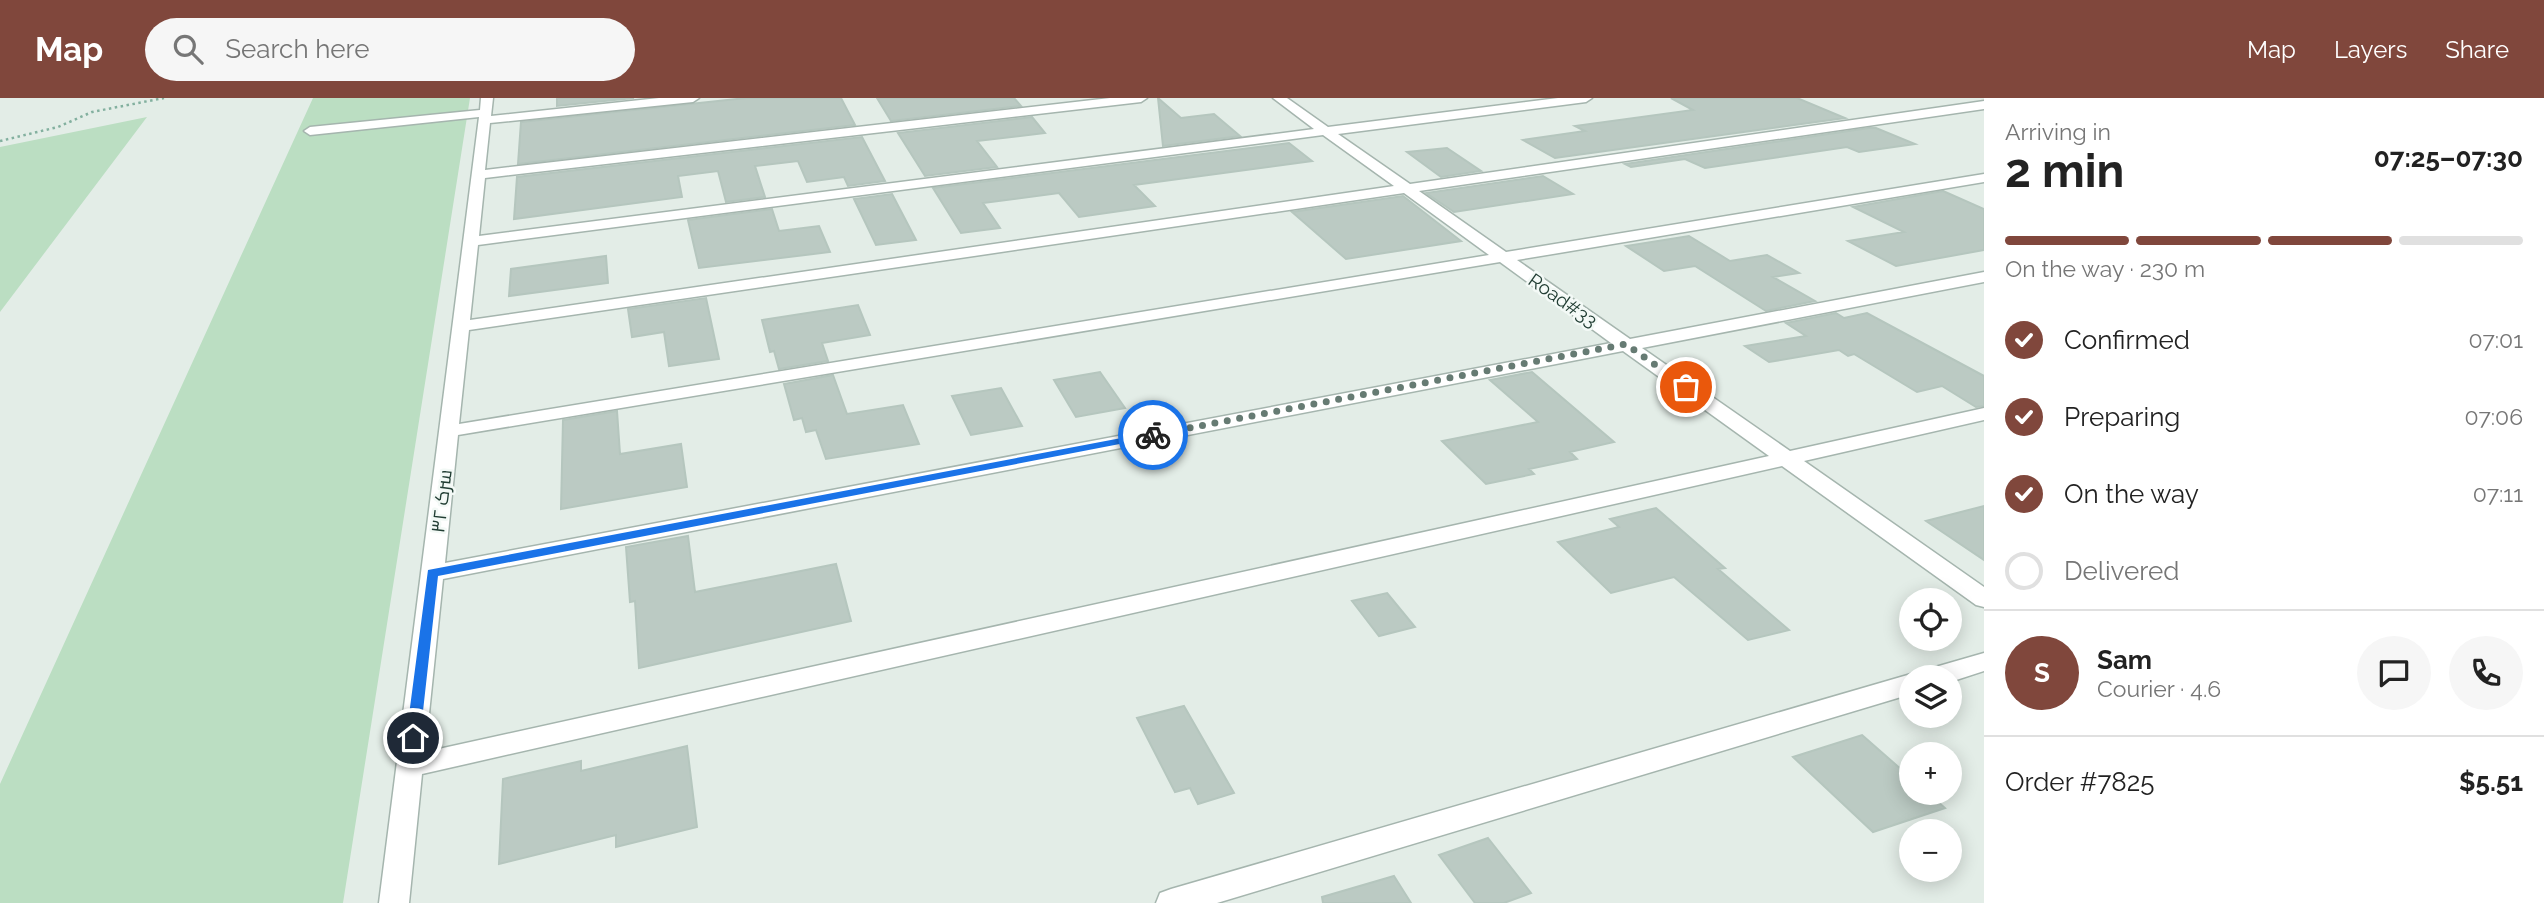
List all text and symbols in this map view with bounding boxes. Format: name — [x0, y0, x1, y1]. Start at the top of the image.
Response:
search box — [145, 18, 635, 81]
text: Map — [35, 30, 103, 69]
icon: search — [169, 30, 207, 68]
text: Search here — [225, 34, 370, 64]
text: Map — [2247, 35, 2296, 64]
text: Layers — [2334, 35, 2407, 64]
text: Share — [2445, 35, 2509, 64]
text: Arriving in — [2005, 118, 2111, 145]
text: 07:25–07:30 — [2374, 143, 2523, 173]
text: 2 min — [2005, 144, 2124, 198]
text: On the way · 230 m — [2005, 255, 2205, 282]
street label: Road#33 — [1524, 268, 1602, 332]
icon: check — [2005, 321, 2043, 359]
text: Confirmed — [2064, 325, 2190, 355]
text: 07:01 — [2469, 326, 2523, 353]
pin — [1656, 357, 1716, 417]
icon: bag — [1667, 368, 1705, 406]
icon: check — [2005, 398, 2043, 436]
courier — [1118, 400, 1188, 470]
text: Preparing — [2064, 402, 2180, 432]
text: 07:06 — [2465, 403, 2523, 430]
icon: bike — [1134, 416, 1172, 454]
street label: سرک ۳۲ — [426, 468, 457, 534]
icon: check — [2005, 475, 2043, 513]
text: On the way — [2064, 479, 2199, 509]
text: 07:11 — [2473, 480, 2523, 507]
text: Delivered — [2064, 556, 2179, 586]
map controls — [1899, 588, 1962, 882]
button: locate — [1899, 588, 1962, 651]
button: chat — [2357, 636, 2431, 710]
button: phone — [2449, 636, 2523, 710]
text: Sam — [2097, 645, 2152, 675]
text: S — [2034, 658, 2050, 688]
button: layers — [1899, 665, 1962, 728]
text: Courier · 4.6 — [2097, 675, 2221, 702]
pin — [383, 708, 443, 768]
icon: home — [394, 719, 432, 757]
button: + — [1899, 742, 1962, 805]
text: Order #7825 — [2005, 767, 2155, 797]
text: $5.51 — [2459, 767, 2523, 797]
button: − — [1899, 819, 1962, 882]

